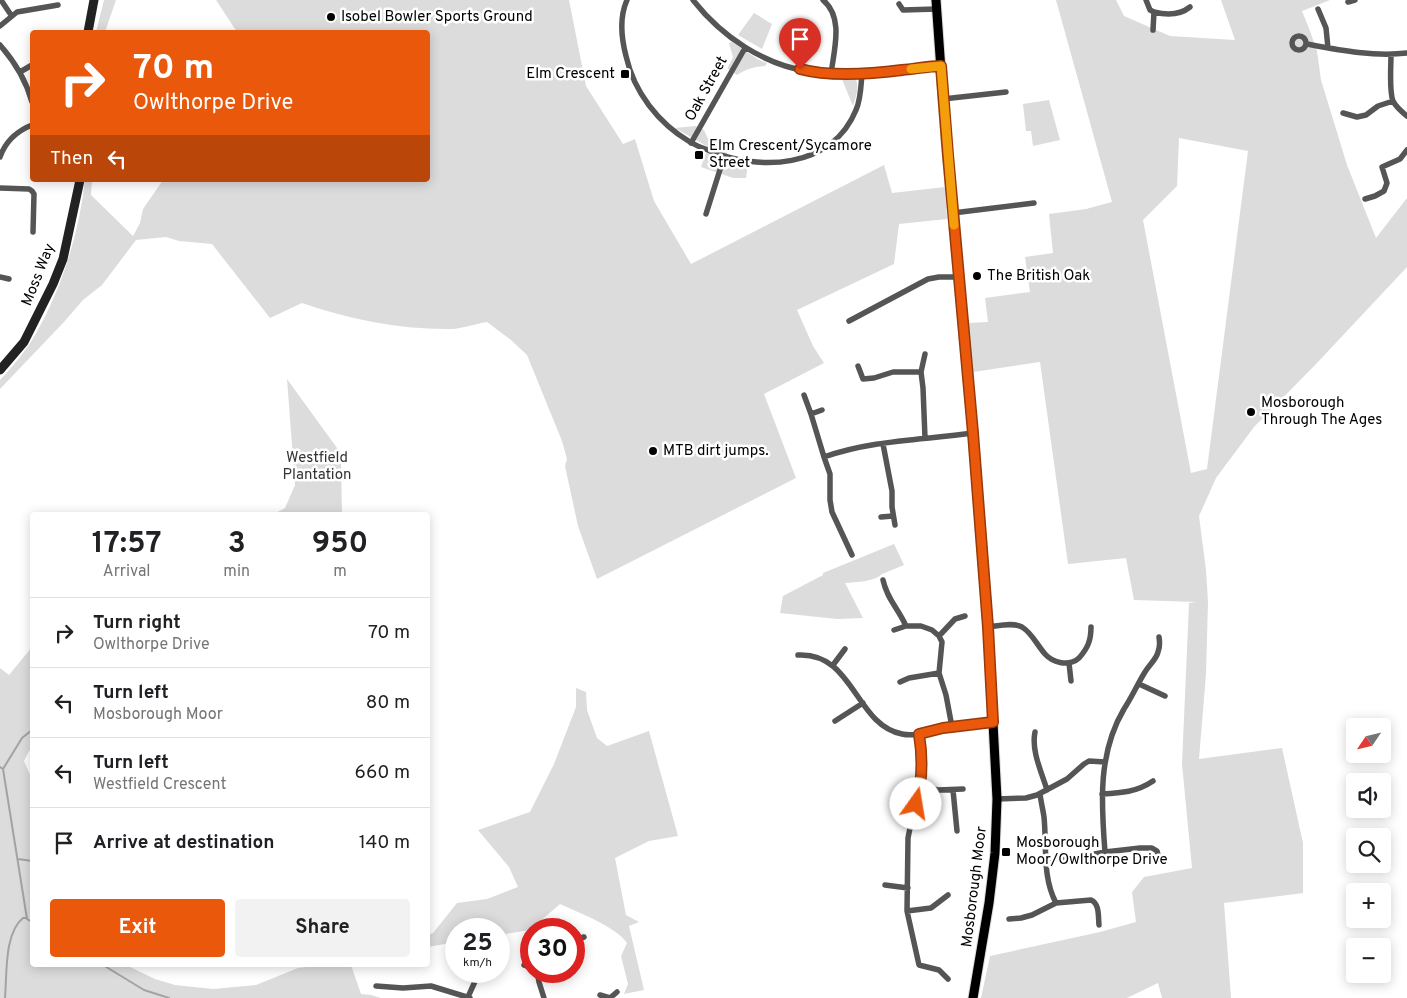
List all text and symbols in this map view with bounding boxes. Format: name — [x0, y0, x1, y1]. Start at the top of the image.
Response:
place label: Isobel Bowler Sports Ground — [341, 8, 533, 27]
marker: Isobel Bowler Sports Ground — [325, 11, 337, 23]
pin — [779, 18, 821, 69]
icon: arrive — [786, 25, 814, 53]
text: 70 m — [133, 47, 214, 91]
icon: right — [50, 50, 115, 115]
street label: Oak Street — [681, 53, 733, 125]
place label: Elm Crescent — [526, 65, 615, 84]
marker: Elm Crescent — [619, 68, 631, 80]
text: Owlthorpe Drive — [133, 90, 293, 117]
place label: Elm Crescent/Sycamore Street — [709, 137, 872, 173]
icon: left — [103, 145, 131, 173]
text: Then — [50, 147, 93, 171]
marker: Elm Crescent/Sycamore Street — [693, 149, 705, 161]
street label: Moss Way — [18, 241, 60, 309]
place label: The British Oak — [987, 267, 1090, 286]
marker: The British Oak — [971, 270, 983, 282]
place label: Mosborough Through The Ages — [1261, 394, 1382, 430]
marker: Mosborough Through The Ages — [1245, 406, 1257, 418]
place label: MTB dirt jumps. — [663, 442, 769, 461]
marker: MTB dirt jumps. — [647, 445, 659, 457]
park label: Westfield Plantation — [283, 449, 351, 485]
text: 17:57 — [92, 526, 162, 563]
text: 3 — [228, 526, 246, 563]
text: 950 — [312, 526, 368, 563]
text: Arrival — [103, 562, 151, 582]
text: min — [223, 562, 250, 582]
text: m — [333, 562, 347, 582]
text: Turn right — [93, 611, 181, 635]
icon: right — [50, 619, 78, 647]
text: 70 m — [368, 621, 410, 645]
text: Owlthorpe Drive — [93, 635, 210, 655]
text: Turn left — [93, 681, 169, 705]
icon: left — [50, 689, 78, 717]
text: 80 m — [366, 691, 410, 715]
text: Mosborough Moor — [93, 705, 223, 725]
north arrow — [1346, 718, 1391, 762]
map controls — [1346, 718, 1391, 983]
text: Turn left — [93, 751, 169, 775]
icon: left — [50, 759, 78, 787]
text: 660 m — [355, 761, 410, 785]
button: sound — [1346, 773, 1391, 818]
text: Westfield Crescent — [93, 775, 226, 795]
position arrow — [889, 777, 941, 829]
street label: Mosborough Moor — [958, 825, 992, 949]
button: search — [1346, 828, 1391, 873]
icon: arrive — [50, 829, 78, 857]
text: Arrive at destination — [93, 831, 274, 855]
text: 140 m — [359, 831, 410, 855]
place label: Mosborough Moor/Owlthorpe Drive — [1016, 834, 1168, 870]
marker: Mosborough Moor/Owlthorpe Drive — [1000, 846, 1012, 858]
button: + — [1346, 883, 1391, 928]
button: Exit — [50, 899, 225, 957]
button: Share — [235, 899, 410, 957]
speed limit sign: 30 — [520, 918, 585, 983]
text: 25 — [462, 928, 493, 960]
button: − — [1346, 938, 1391, 983]
text: km/h — [463, 955, 492, 971]

